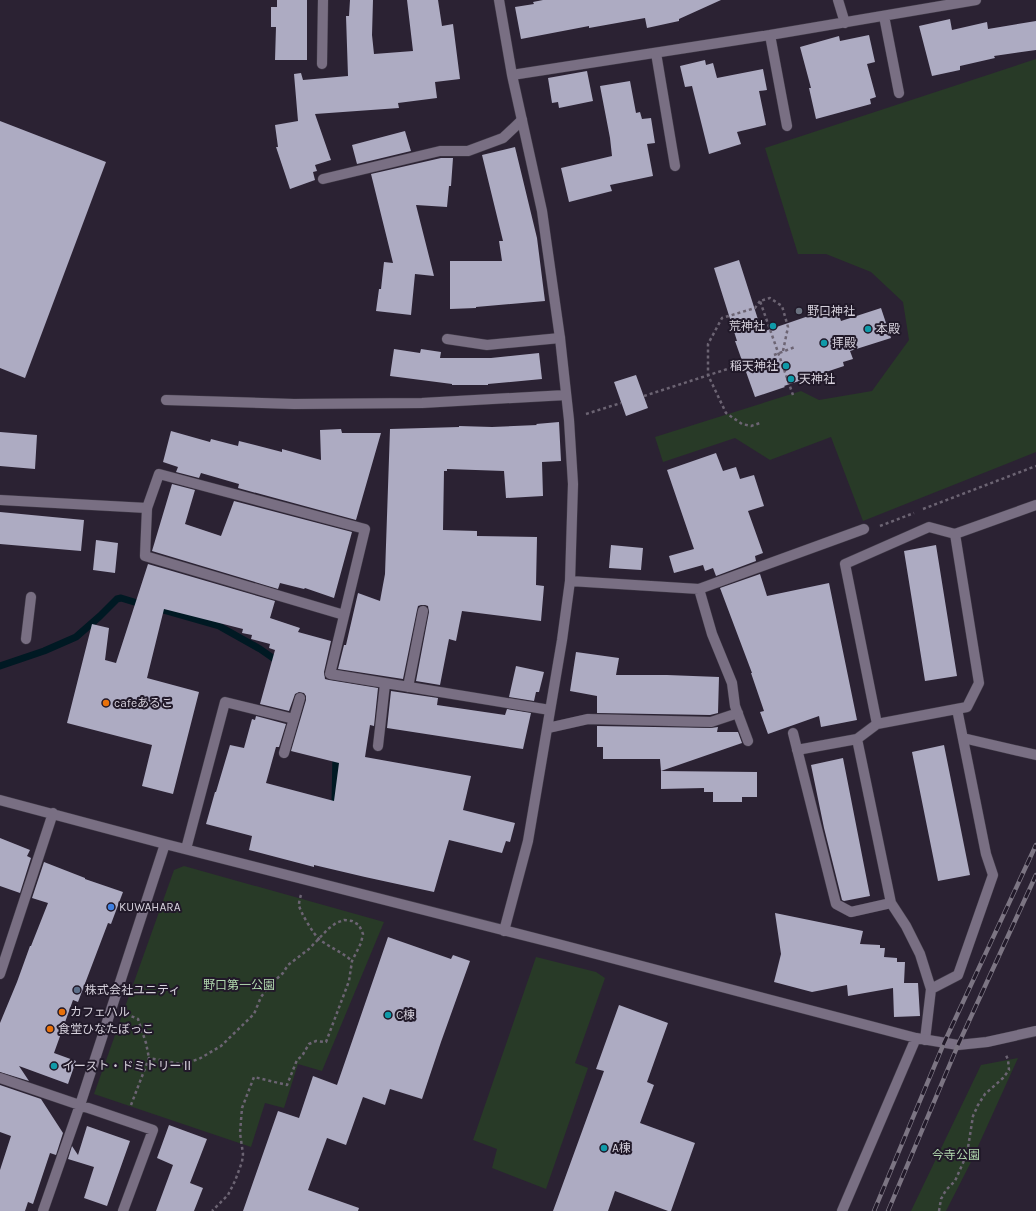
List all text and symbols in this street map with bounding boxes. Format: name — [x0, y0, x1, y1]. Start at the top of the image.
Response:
place label: 野口神社 — [807, 304, 855, 318]
marker: 野口神社 — [794, 306, 804, 316]
place label: 荒神社 — [729, 319, 765, 333]
marker: 荒神社 — [768, 321, 778, 331]
place label: 本殿 — [876, 322, 900, 336]
marker: 本殿 — [863, 324, 873, 334]
place label: 拝殿 — [832, 336, 856, 350]
marker: 拝殿 — [819, 338, 829, 348]
place label: 稲天神社 — [730, 359, 778, 373]
marker: 稲天神社 — [781, 361, 791, 371]
place label: 天神社 — [799, 372, 835, 386]
marker: 天神社 — [786, 374, 796, 384]
place label: cafeあるこ — [114, 696, 173, 710]
marker: cafeあるこ — [101, 698, 111, 708]
place label: KUWAHARA — [119, 900, 181, 914]
marker: KUWAHARA — [106, 902, 116, 912]
park label: 野口第一公園 — [203, 978, 275, 992]
place label: 株式会社ユニティ — [85, 983, 180, 997]
marker: 株式会社ユニティ — [72, 985, 82, 995]
place label: カフェハル — [70, 1005, 130, 1019]
marker: カフェハル — [57, 1007, 67, 1017]
place label: C棟 — [396, 1008, 415, 1022]
marker: C棟 — [383, 1010, 393, 1020]
place label: 食堂ひなたぼっこ — [58, 1022, 154, 1036]
marker: 食堂ひなたぼっこ — [45, 1024, 55, 1034]
place label: イースト・ドミトリーⅡ — [62, 1059, 193, 1073]
marker: イースト・ドミトリーⅡ — [49, 1061, 59, 1071]
place label: A棟 — [612, 1141, 631, 1155]
marker: A棟 — [599, 1143, 609, 1153]
park label: 今寺公園 — [932, 1148, 980, 1162]

